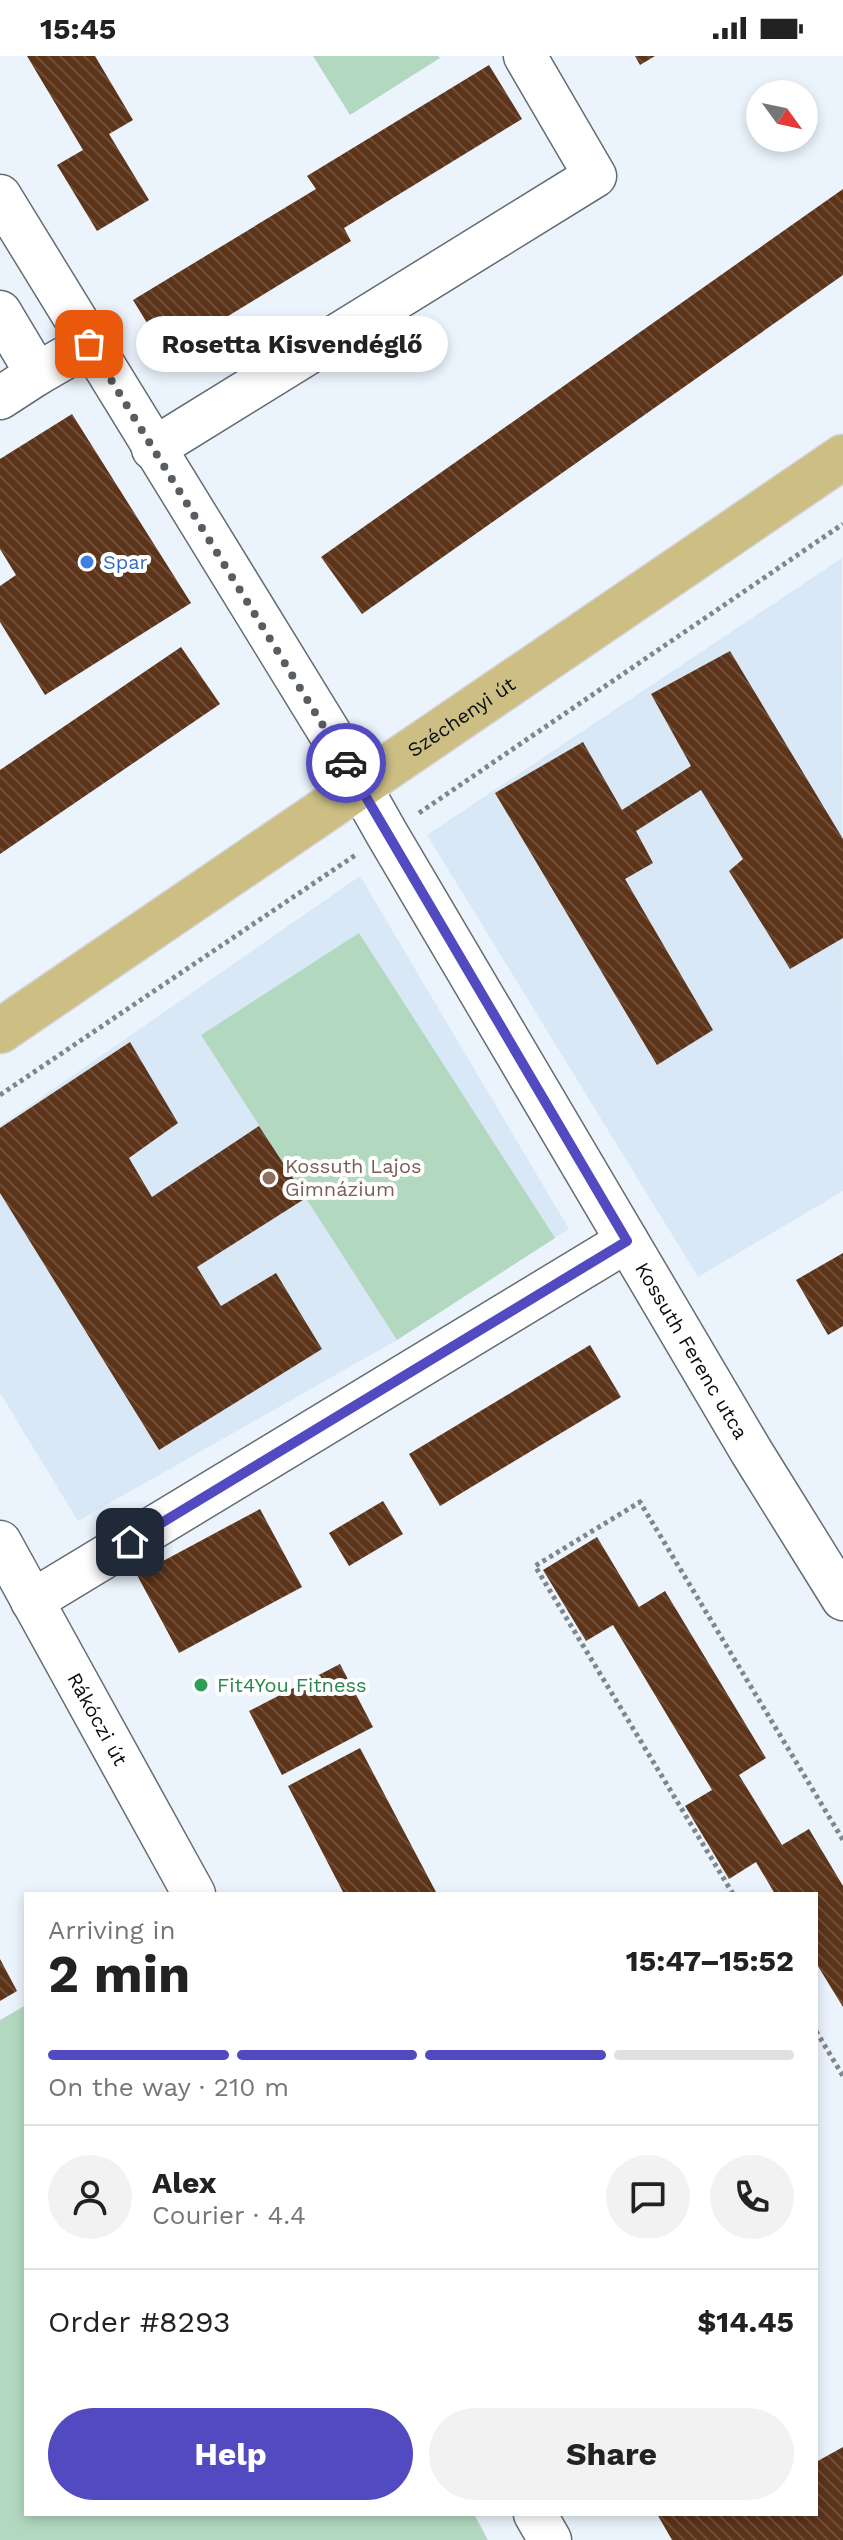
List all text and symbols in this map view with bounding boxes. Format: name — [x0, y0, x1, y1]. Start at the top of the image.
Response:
text: 15:45 — [40, 11, 116, 46]
north arrow — [746, 80, 818, 152]
map controls — [746, 80, 818, 152]
pin — [55, 310, 123, 378]
callout: Rosetta Kisvendéglő — [137, 316, 449, 372]
icon: bag — [67, 322, 111, 366]
text: Rosetta Kisvendéglő — [161, 329, 423, 359]
place label: Spar — [103, 550, 148, 574]
marker: Spar — [78, 553, 96, 571]
street label: Széchenyi út — [403, 671, 520, 762]
courier — [306, 723, 386, 803]
icon: car — [324, 741, 368, 785]
place label: Kossuth Lajos Gimnázium — [285, 1154, 421, 1201]
marker: Kossuth Lajos Gimnázium — [260, 1169, 278, 1187]
street label: Kossuth Ferenc utca — [630, 1258, 753, 1443]
pin — [96, 1508, 164, 1576]
icon: home — [108, 1520, 152, 1564]
street label: Rákóczi út — [62, 1668, 133, 1770]
place label: Fit4You Fitness — [217, 1673, 367, 1697]
marker: Fit4You Fitness — [192, 1676, 210, 1694]
text: Arriving in — [48, 1915, 176, 1945]
text: 15:47–15:52 — [626, 1943, 794, 1978]
text: 2 min — [48, 1944, 190, 2005]
text: On the way · 210 m — [48, 2072, 289, 2102]
button: person — [48, 2155, 132, 2239]
button: chat — [606, 2155, 690, 2239]
button: phone — [710, 2155, 794, 2239]
text: Alex — [152, 2165, 216, 2200]
text: Courier · 4.4 — [152, 2200, 306, 2230]
text: Order #8293 — [48, 2304, 231, 2339]
text: $14.45 — [697, 2304, 794, 2339]
button: Help — [48, 2408, 413, 2500]
button: Share — [429, 2408, 794, 2500]

